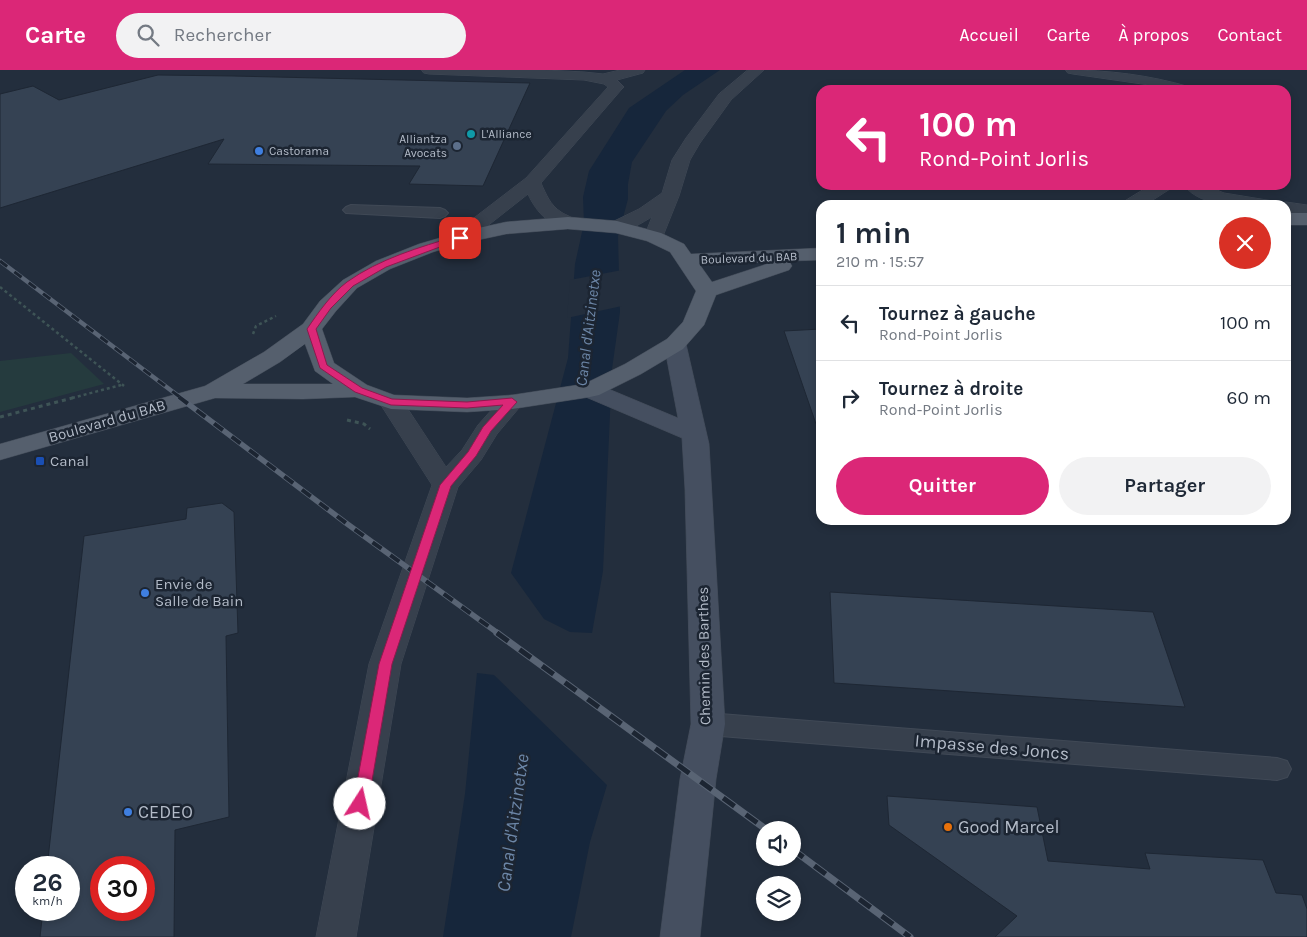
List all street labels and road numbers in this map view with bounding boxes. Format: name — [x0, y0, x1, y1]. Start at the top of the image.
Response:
street label: Boulevard du BAB — [700, 249, 798, 267]
street label: Boulevard du BAB — [46, 396, 168, 446]
street label: Chemin des Barthes — [694, 587, 714, 725]
street label: Impasse des Joncs — [914, 729, 1070, 765]

